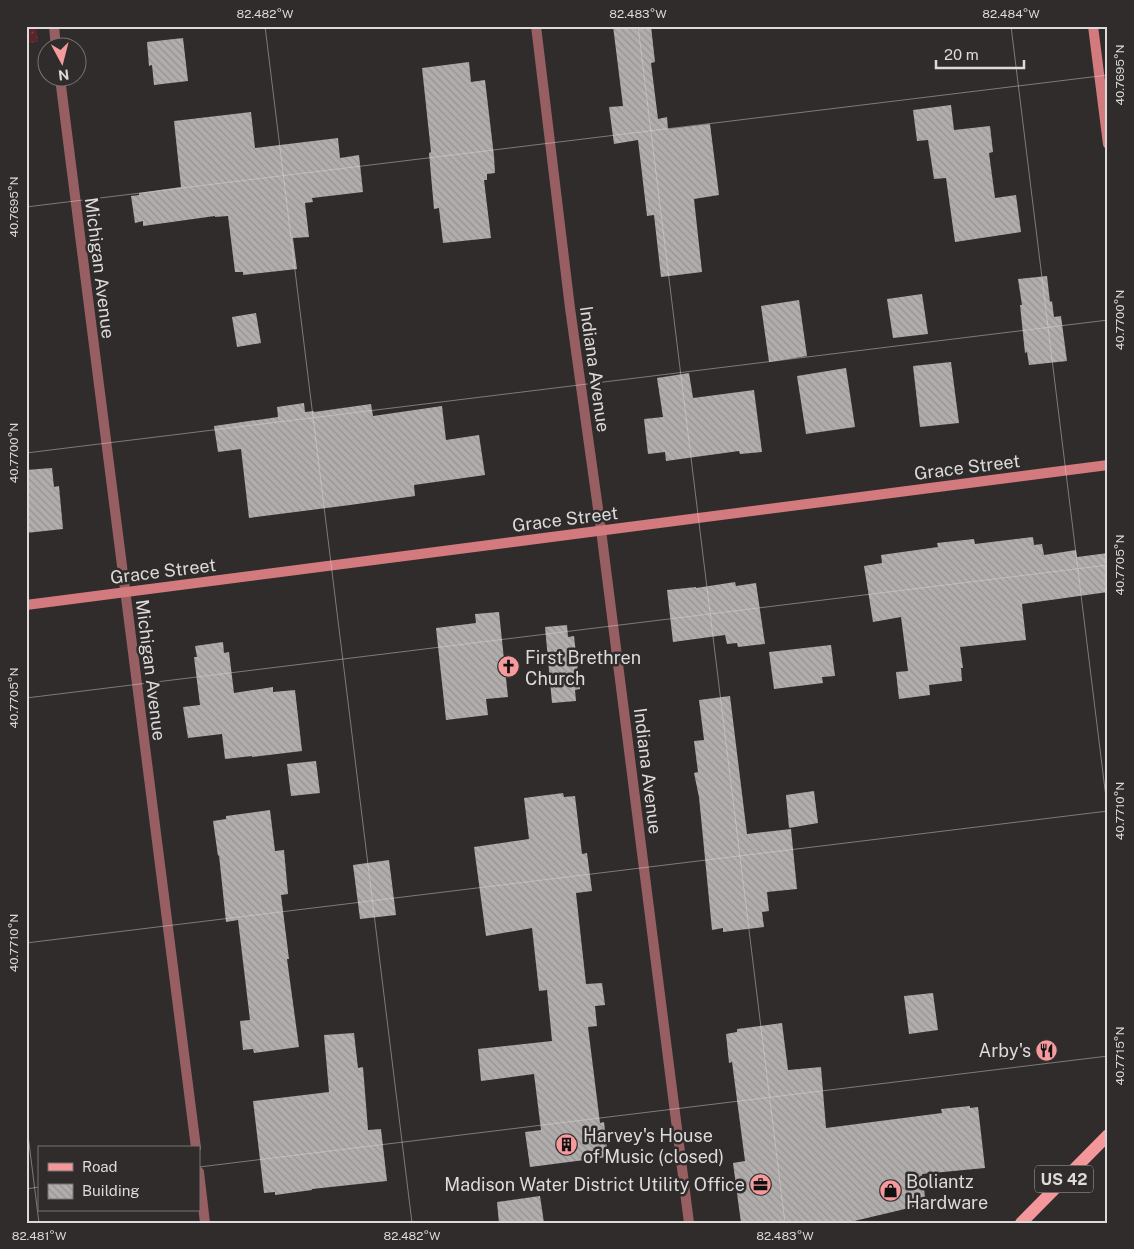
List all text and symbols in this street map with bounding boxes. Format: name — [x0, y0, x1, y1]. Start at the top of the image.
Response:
text: 82.482°W — [236, 7, 294, 21]
text: 82.483°W — [609, 7, 667, 21]
text: 82.484°W — [982, 7, 1040, 21]
north arrow — [38, 38, 88, 88]
scale bar — [936, 38, 1024, 70]
text: 40.7695°N — [1113, 44, 1127, 106]
text: 20 m — [944, 46, 979, 63]
text: N — [57, 66, 70, 84]
text: 40.7695°N — [7, 176, 21, 238]
street label: Michigan Avenue — [81, 196, 119, 340]
text: 40.7700°N — [1113, 290, 1127, 350]
street label: Indiana Avenue — [576, 305, 614, 433]
text: 40.7700°N — [7, 423, 21, 483]
street label: Grace Street — [913, 450, 1021, 484]
street label: Grace Street — [511, 502, 619, 536]
text: 40.7705°N — [1113, 535, 1127, 595]
street label: Grace Street — [109, 554, 217, 588]
street label: Michigan Avenue — [132, 598, 170, 742]
place label: First Brethren Church — [525, 647, 641, 689]
church icon: First Brethren Church — [497, 655, 521, 679]
text: 40.7705°N — [7, 668, 21, 728]
street label: Indiana Avenue — [630, 707, 666, 835]
text: 40.7710°N — [1113, 782, 1127, 840]
text: 40.7710°N — [7, 914, 21, 972]
text: 40.7715°N — [1113, 1027, 1127, 1085]
restaurant icon: Arby's — [1035, 1038, 1059, 1062]
place label: Arby's — [979, 1040, 1031, 1061]
place label: Harvey's House of Music (closed) — [583, 1125, 724, 1167]
building icon: Harvey's House of Music (closed) — [555, 1133, 579, 1157]
legend — [38, 1146, 200, 1212]
text: Road — [82, 1158, 118, 1175]
road number: US 42 — [1035, 1166, 1093, 1192]
place label: Boliantz Hardware — [906, 1171, 988, 1213]
office icon: Madison Water District Utility Office — [749, 1172, 773, 1196]
place label: Madison Water District Utility Office — [444, 1174, 745, 1195]
shop icon: Boliantz Hardware — [878, 1179, 902, 1203]
text: Building — [82, 1182, 140, 1199]
text: 82.481°W — [12, 1229, 67, 1243]
text: 82.482°W — [383, 1229, 441, 1243]
text: 82.483°W — [756, 1229, 814, 1243]

